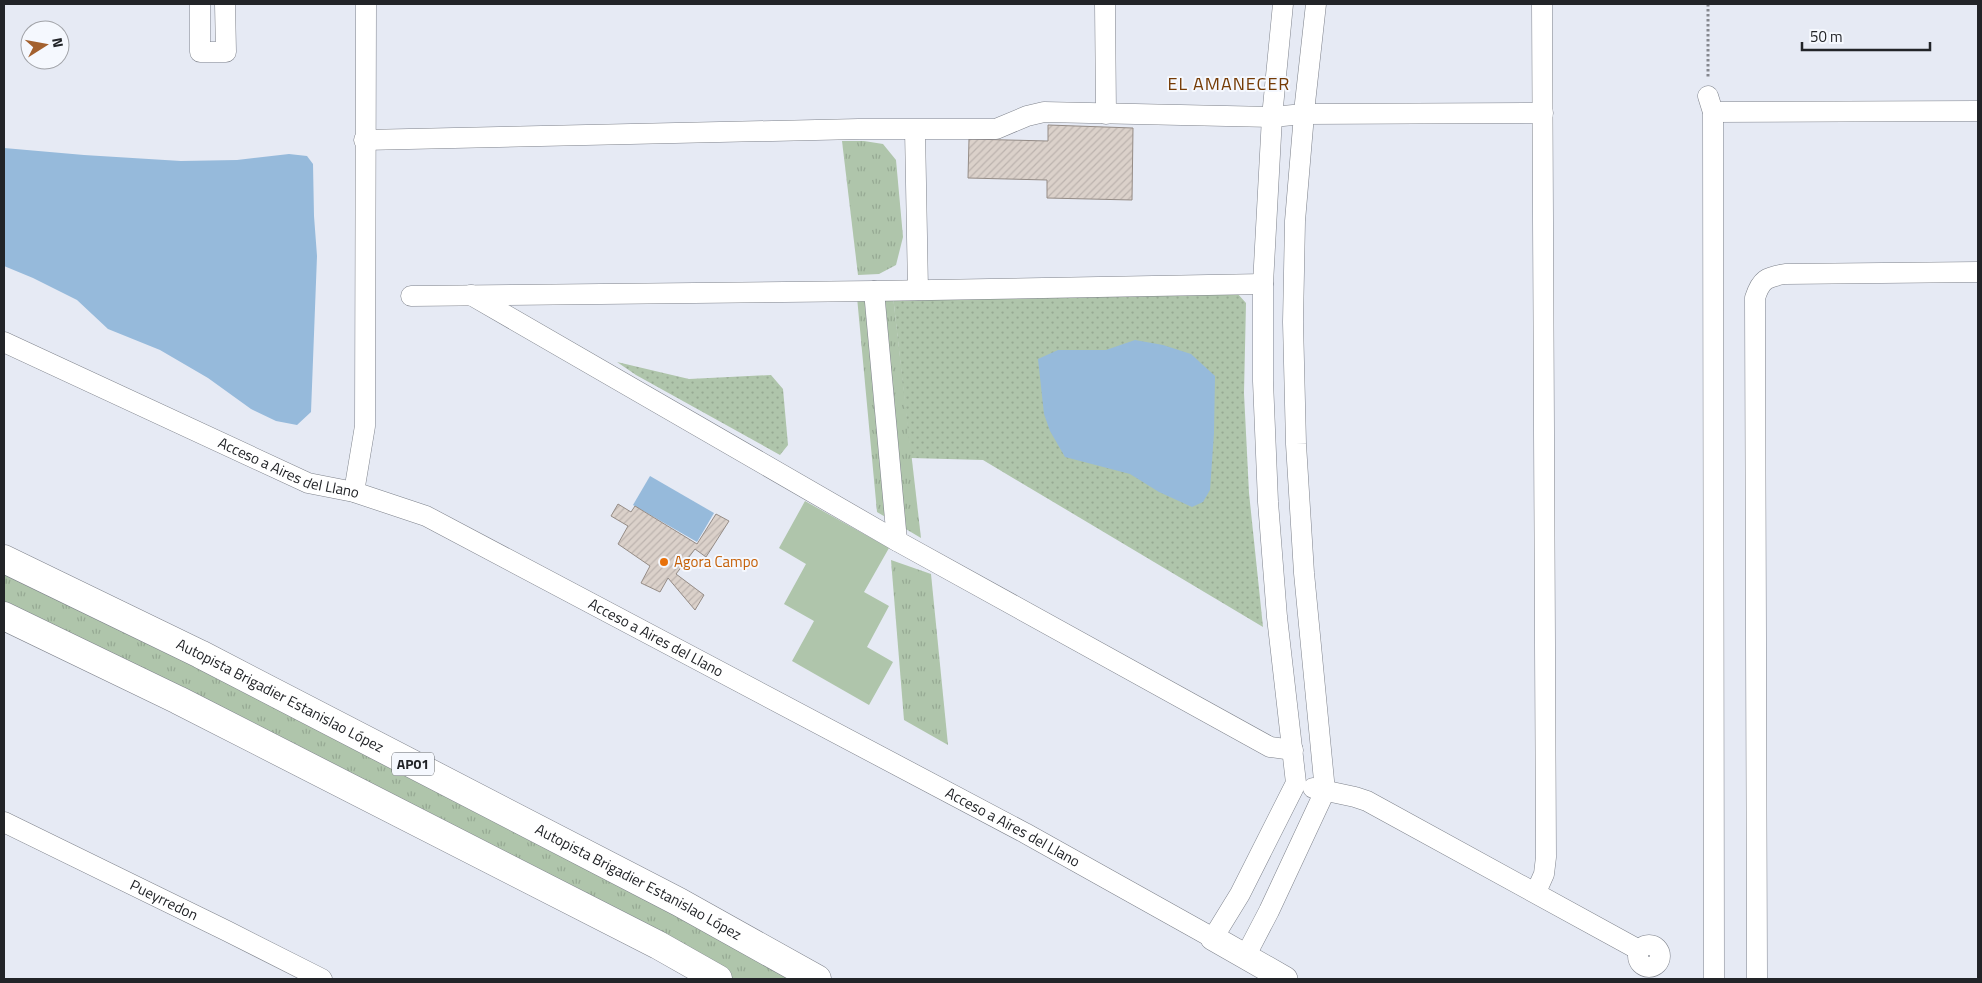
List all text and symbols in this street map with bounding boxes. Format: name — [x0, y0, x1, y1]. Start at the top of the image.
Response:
north arrow — [20, 20, 70, 70]
scale bar — [1802, 20, 1930, 52]
text: 50 m — [1810, 25, 1843, 48]
text: N — [47, 36, 69, 49]
district label: EL AMANECER — [1168, 70, 1290, 97]
street label: Acceso a Aires del Llano — [214, 431, 363, 504]
place label: Agora Campo — [674, 550, 759, 573]
marker: Agora Campo — [658, 556, 670, 568]
street label: Acceso a Aires del Llano — [584, 592, 728, 683]
street label: Autopista Brigadier Estanislao López — [173, 632, 388, 758]
road number: AP01 — [392, 752, 434, 776]
street label: Acceso a Aires del Llano — [942, 781, 1085, 873]
street label: Autopista Brigadier Estanislao López — [531, 818, 746, 946]
street label: Pueyrredon — [126, 873, 202, 926]

